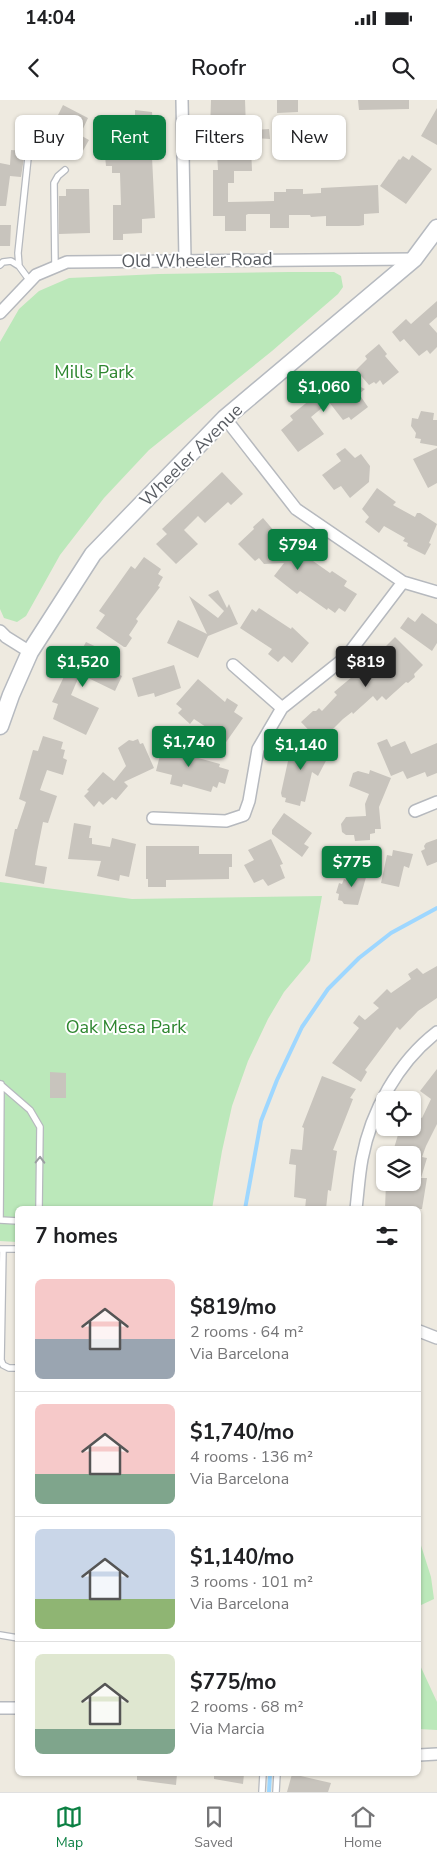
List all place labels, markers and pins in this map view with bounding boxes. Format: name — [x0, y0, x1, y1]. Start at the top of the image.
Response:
pin: $1,060 — [283, 370, 365, 413]
pin: $794 — [268, 528, 328, 571]
pin: $1,520 — [42, 646, 124, 688]
pin: $819 — [336, 646, 396, 688]
pin: $1,740 — [148, 726, 230, 768]
pin: $1,140 — [260, 728, 342, 771]
pin: $775 — [322, 846, 382, 888]

